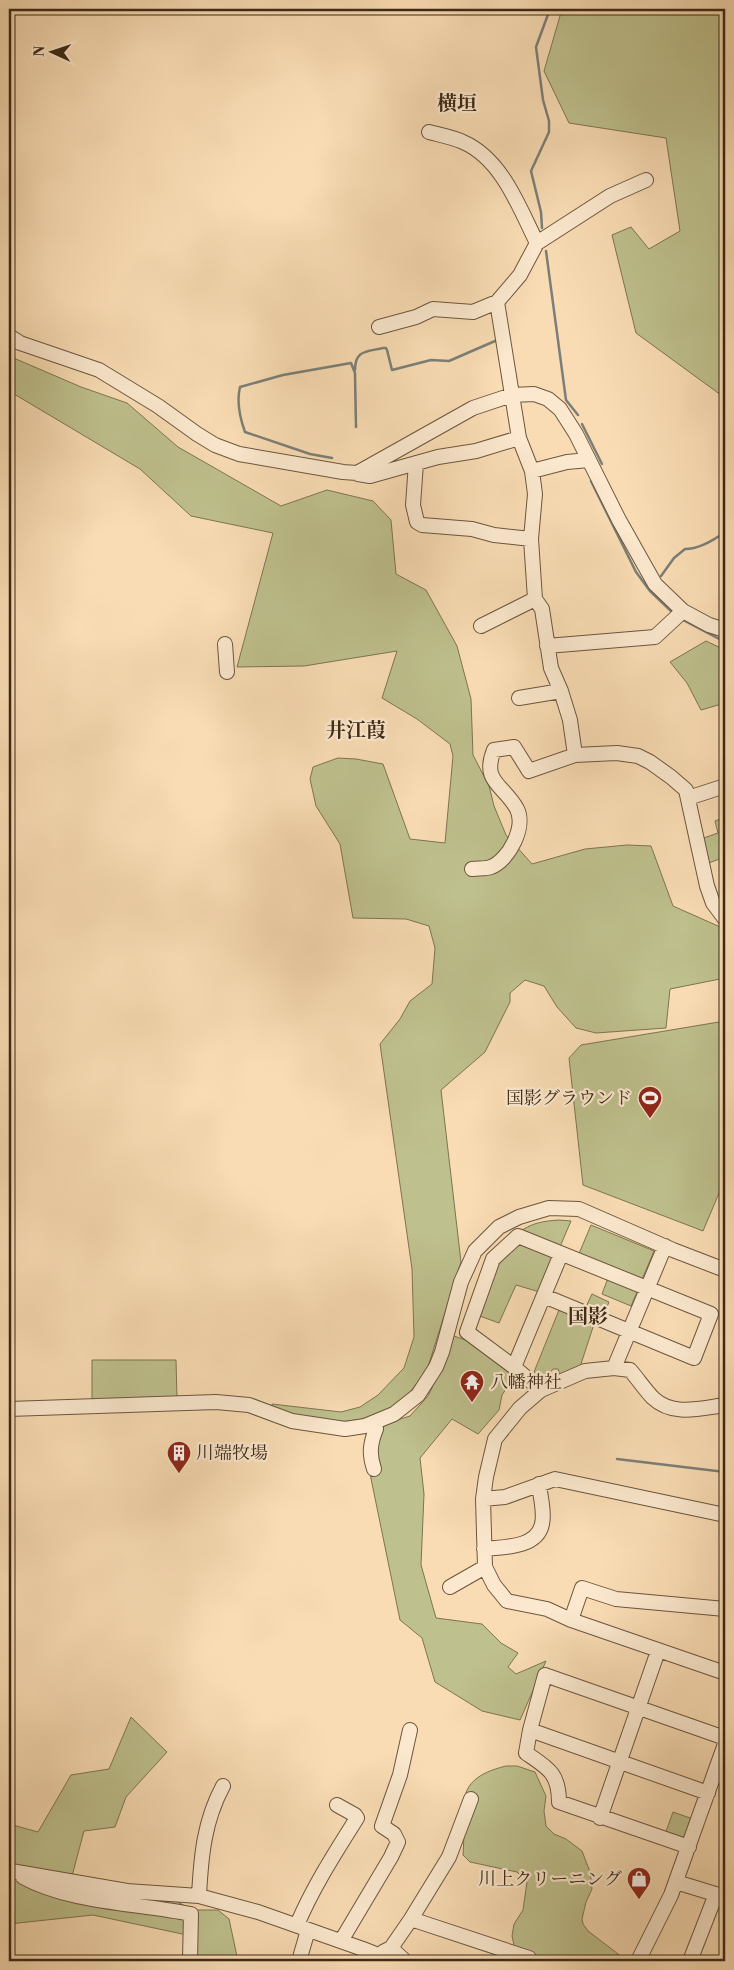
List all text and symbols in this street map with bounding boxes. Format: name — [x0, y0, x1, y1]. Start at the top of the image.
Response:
north arrow — [28, 28, 78, 78]
text: N — [31, 45, 49, 57]
district label: 横垣 — [437, 92, 477, 117]
district label: 井江葭 — [326, 719, 386, 744]
sports icon: 国影グラウンド — [637, 1085, 663, 1119]
place label: 国影グラウンド — [506, 1087, 632, 1110]
district label: 国影 — [568, 1305, 608, 1330]
temple icon: 八幡神社 — [459, 1369, 485, 1403]
place label: 八幡神社 — [490, 1371, 562, 1394]
building icon: 川端牧場 — [166, 1440, 192, 1474]
place label: 川端牧場 — [196, 1442, 268, 1465]
shop icon: 川上クリーニング — [626, 1866, 652, 1900]
place label: 川上クリーニング — [478, 1868, 622, 1891]

